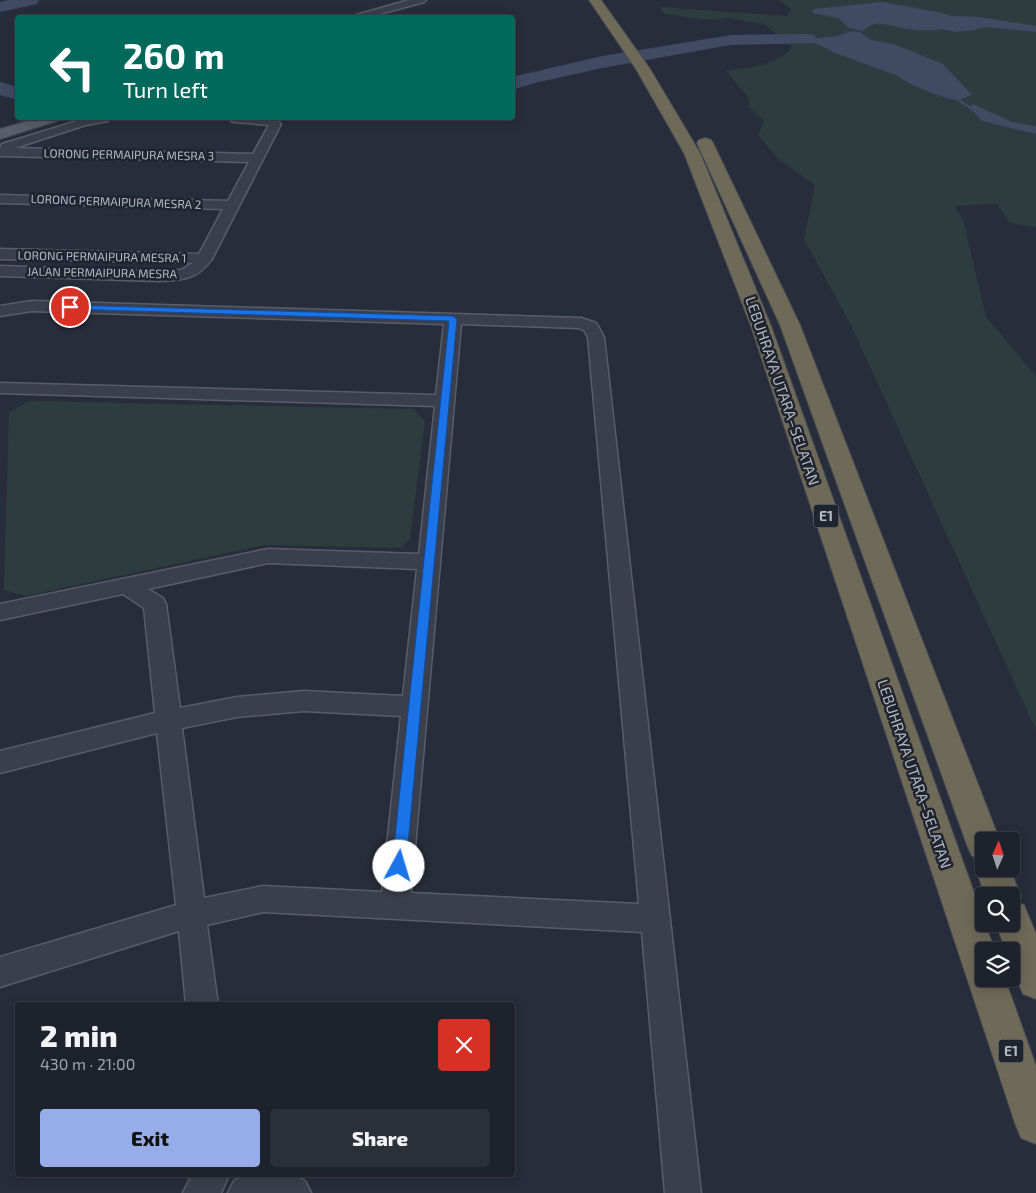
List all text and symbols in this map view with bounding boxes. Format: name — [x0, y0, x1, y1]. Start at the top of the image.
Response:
text: 260 m — [123, 34, 224, 76]
icon: left — [40, 35, 105, 100]
text: Turn left — [123, 76, 208, 102]
street label: LORONG PERMAIPURA MESRA 3 — [44, 146, 214, 162]
street label: LORONG PERMAIPURA MESRA 2 — [30, 191, 202, 211]
street label: LORONG PERMAIPURA MESRA 1 — [18, 248, 187, 264]
street label: JALAN PERMAIPURA MESRA — [27, 264, 178, 280]
pin — [49, 286, 91, 328]
icon: arrive — [56, 293, 84, 321]
street label: LEBUHRAYA UTARA–SELATAN — [742, 294, 824, 487]
road number: E1 — [814, 504, 838, 528]
street label: LEBUHRAYA UTARA–SELATAN — [874, 677, 956, 870]
north arrow — [975, 832, 1020, 878]
map controls — [975, 832, 1020, 987]
position arrow — [372, 839, 424, 891]
button: search — [975, 887, 1020, 932]
button: layers — [975, 942, 1020, 987]
text: 2 min — [40, 1017, 118, 1053]
button: close — [438, 1019, 490, 1071]
road number: E1 — [998, 1040, 1024, 1062]
text: 430 m · 21:00 — [40, 1054, 135, 1073]
button: Exit — [40, 1109, 260, 1167]
button: Share — [270, 1109, 490, 1167]

